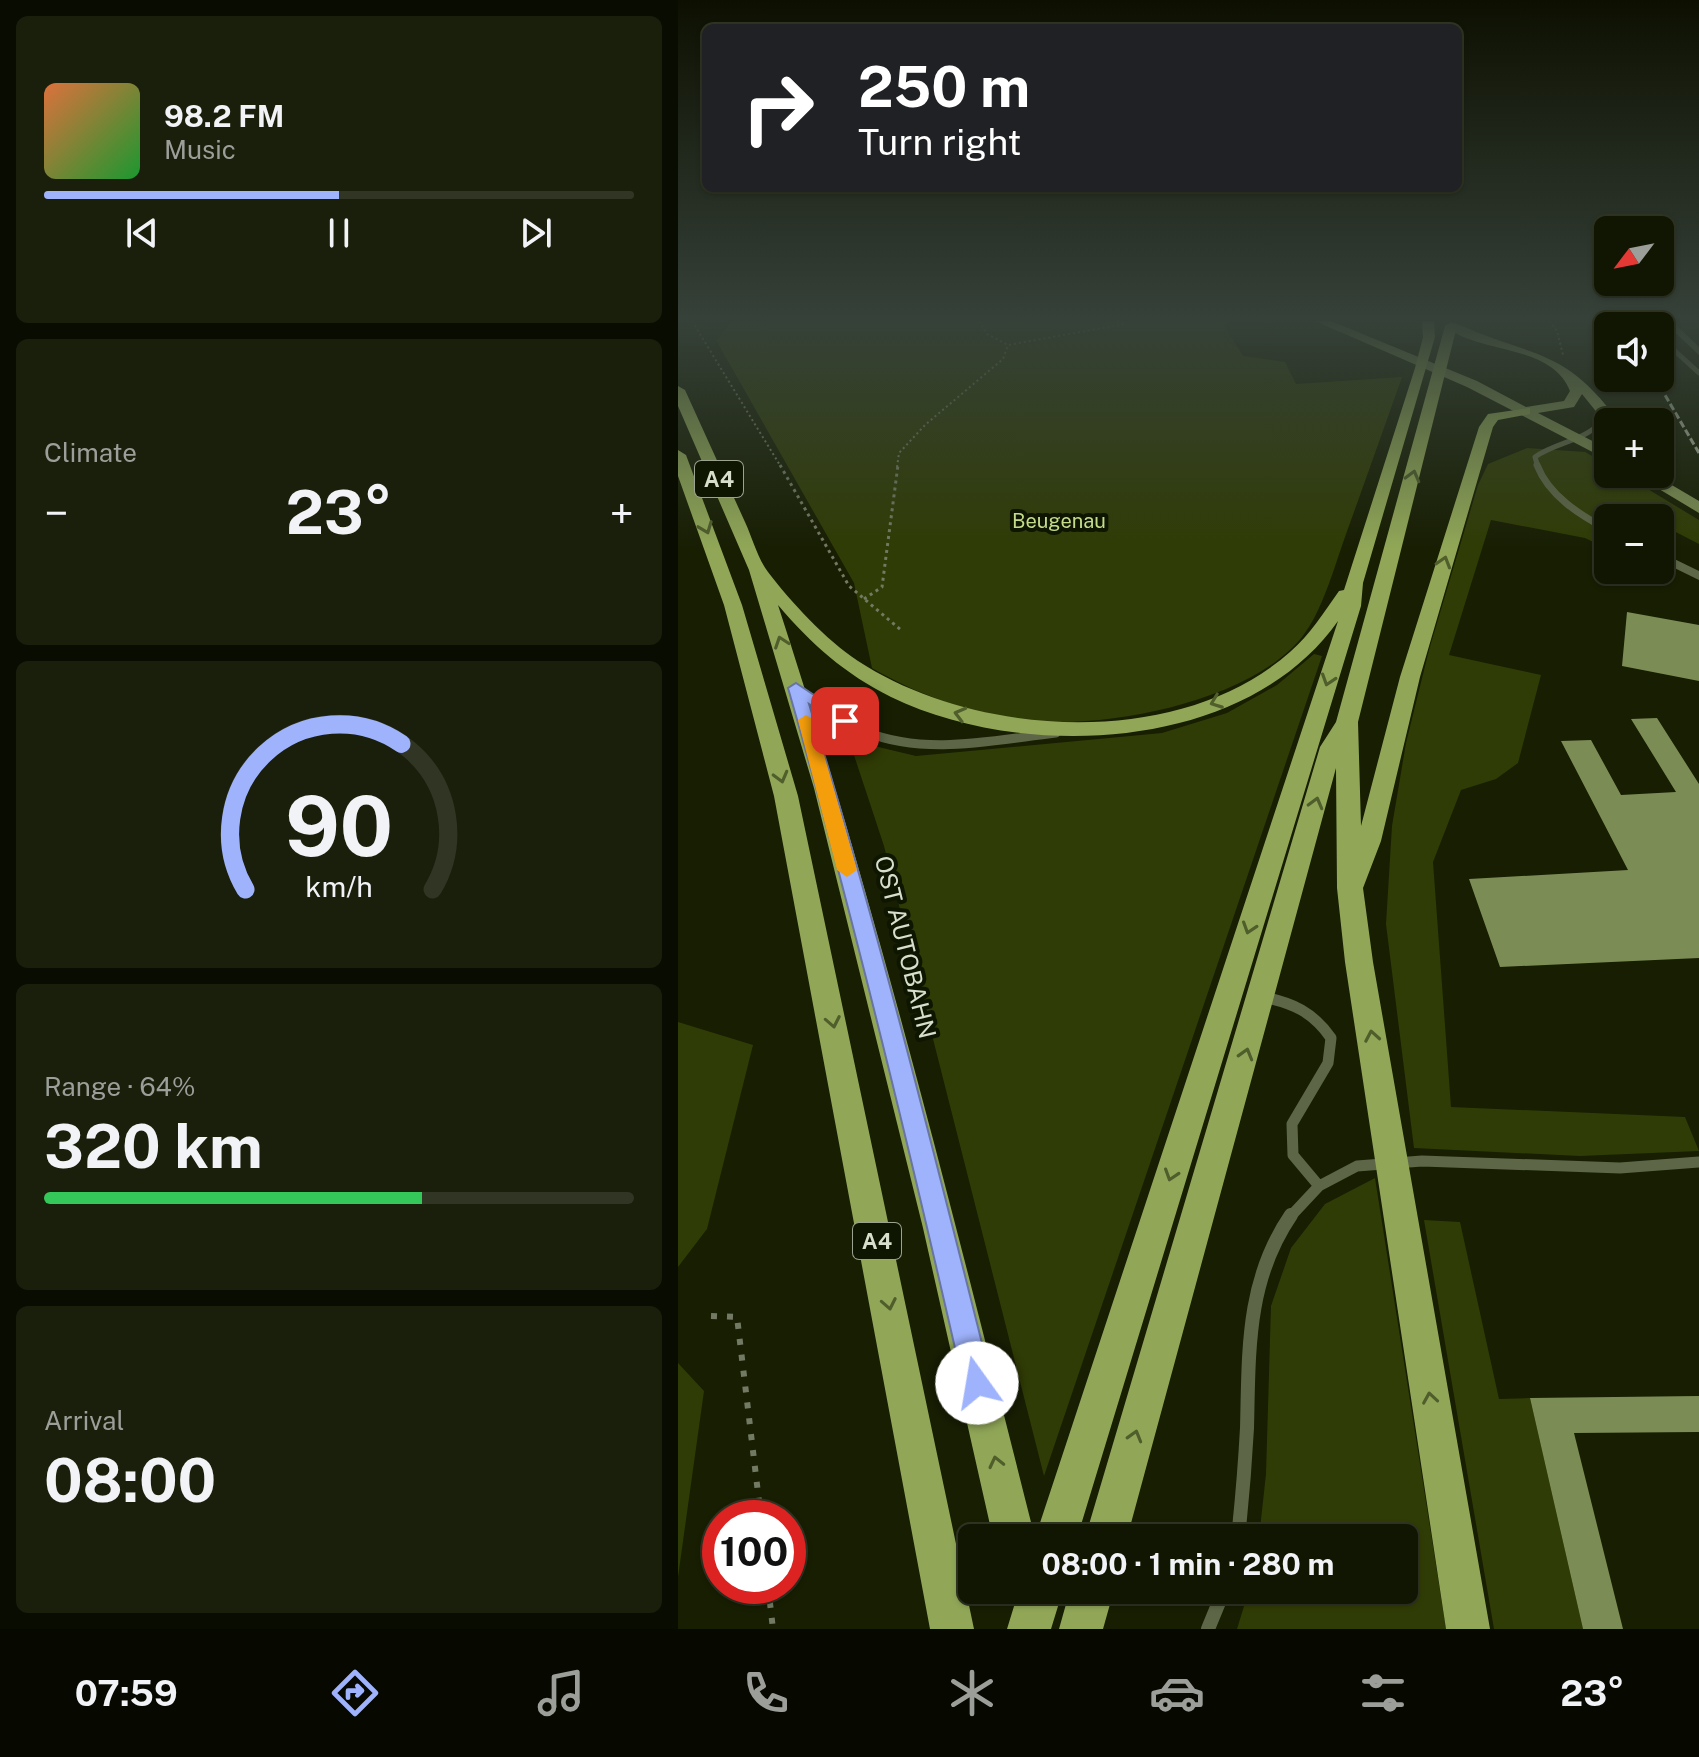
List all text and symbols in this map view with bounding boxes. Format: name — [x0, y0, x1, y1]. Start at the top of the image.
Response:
text: 250 m — [858, 54, 1030, 120]
icon: right — [726, 56, 830, 160]
text: 98.2 FM — [164, 98, 284, 134]
text: Turn right — [858, 121, 1021, 163]
text: Music — [164, 134, 236, 165]
icon: previous — [120, 211, 164, 255]
icon: pause — [317, 211, 361, 255]
icon: next — [514, 211, 558, 255]
north arrow — [1594, 216, 1674, 296]
map controls — [1594, 216, 1674, 584]
button: sound — [1594, 312, 1674, 392]
button: + — [1594, 408, 1674, 488]
text: Climate — [44, 437, 137, 468]
road number: A4 — [695, 461, 743, 497]
one-way arrow — [1403, 470, 1420, 484]
text: 23° — [286, 477, 392, 548]
text: − — [44, 487, 68, 539]
text: + — [610, 487, 634, 539]
button: − — [1594, 504, 1674, 584]
park label: Beugenau — [1012, 509, 1106, 533]
one-way arrow — [696, 520, 713, 534]
one-way arrow — [1435, 555, 1451, 569]
one-way arrow — [774, 636, 790, 650]
one-way arrow — [1321, 673, 1337, 686]
pin — [811, 687, 879, 755]
one-way arrow — [1210, 692, 1224, 709]
icon: arrive — [823, 699, 867, 743]
one-way arrow — [954, 707, 968, 724]
one-way arrow — [771, 769, 788, 783]
text: 90 — [285, 777, 393, 875]
one-way arrow — [1307, 797, 1323, 811]
street label: OST AUTOBAHN — [870, 853, 942, 1041]
text: km/h — [305, 871, 373, 904]
one-way arrow — [1243, 920, 1259, 934]
one-way arrow — [824, 1015, 841, 1028]
one-way arrow — [1364, 1029, 1381, 1043]
one-way arrow — [1237, 1047, 1253, 1061]
text: Range · 64% — [44, 1071, 195, 1102]
text: 320 km — [44, 1111, 263, 1182]
one-way arrow — [1164, 1168, 1180, 1182]
road number: A4 — [853, 1223, 901, 1259]
one-way arrow — [880, 1297, 897, 1311]
position arrow — [935, 1341, 1019, 1425]
one-way arrow — [1422, 1391, 1439, 1404]
text: Arrival — [44, 1405, 124, 1436]
one-way arrow — [1126, 1430, 1143, 1444]
text: 08:00 — [44, 1445, 216, 1516]
one-way arrow — [988, 1456, 1005, 1470]
speed limit sign: 100 — [702, 1500, 806, 1604]
text: 08:00 · 1 min · 280 m — [1042, 1546, 1334, 1582]
icon: directions — [327, 1665, 383, 1721]
icon: music — [533, 1665, 589, 1721]
icon: phone — [738, 1665, 794, 1721]
icon: climate — [944, 1665, 1000, 1721]
icon: car — [1149, 1665, 1205, 1721]
icon: filters — [1355, 1665, 1411, 1721]
text: 07:59 — [75, 1672, 178, 1714]
text: 23° — [1560, 1672, 1624, 1714]

